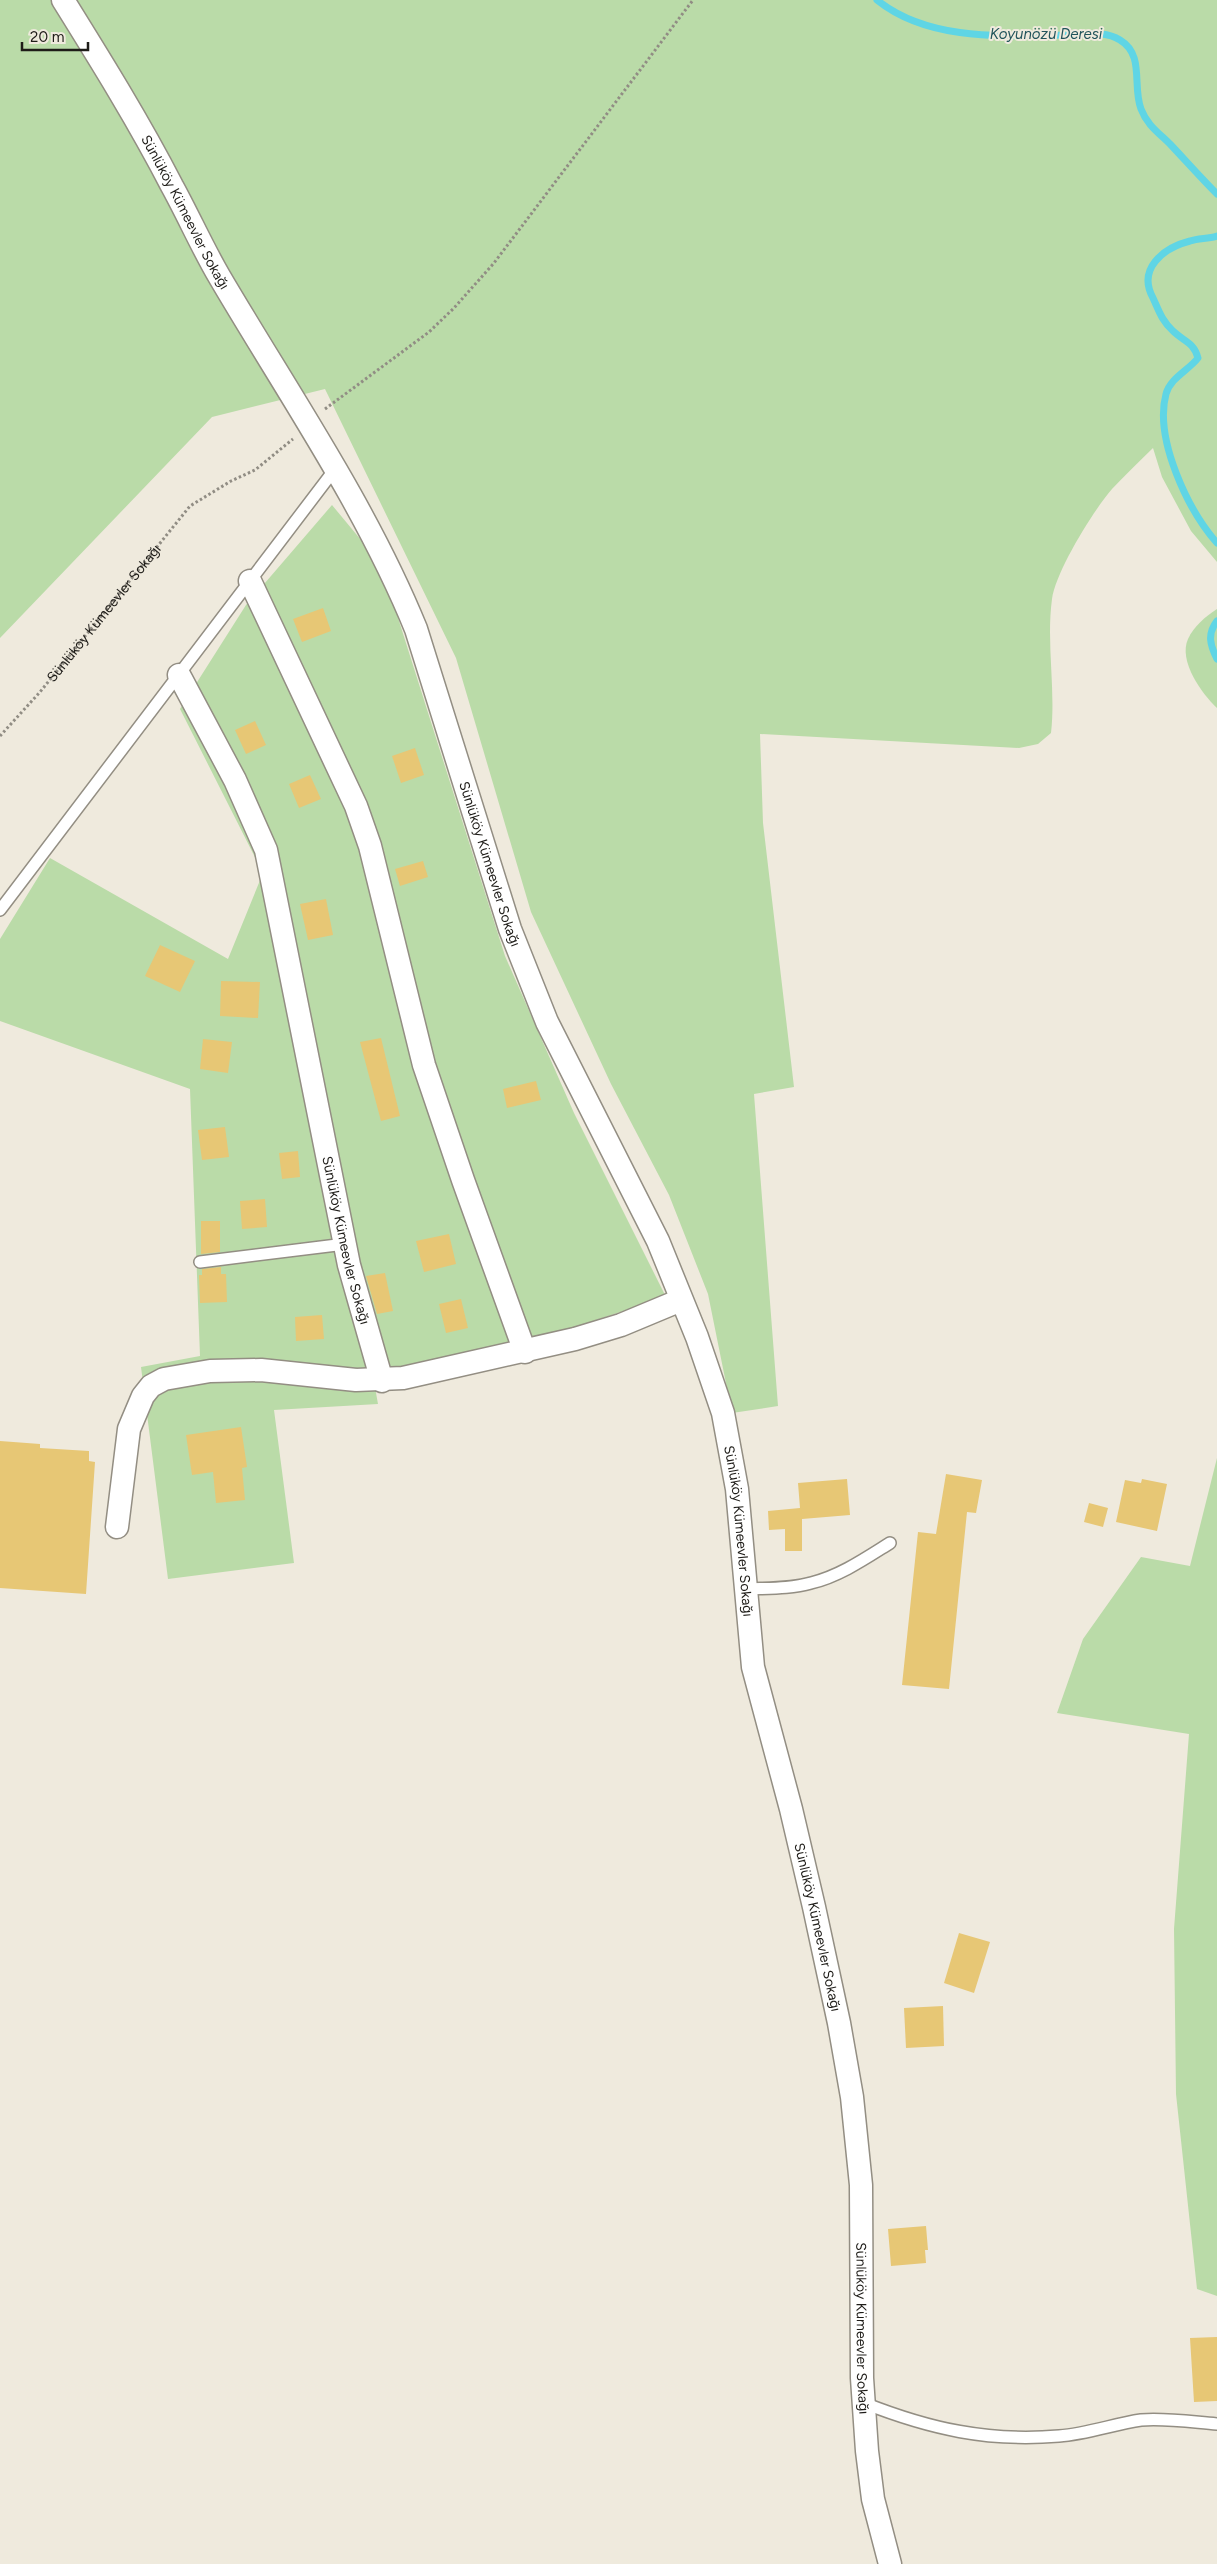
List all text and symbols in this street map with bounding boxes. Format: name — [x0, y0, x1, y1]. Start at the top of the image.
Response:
scale bar — [22, 20, 89, 52]
water label: Koyunözü Deresi — [990, 25, 1103, 43]
text: 20 m — [30, 28, 64, 46]
street label: Sünlüköy Kümeevler Sokağı — [138, 132, 233, 292]
street label: Sünlüköy Kümeevler Sokağı — [43, 541, 164, 685]
street label: Sünlüköy Kümeevler Sokağı — [456, 779, 524, 949]
street label: Sünlüköy Kümeevler Sokağı — [319, 1155, 374, 1326]
street label: Sünlüköy Kümeevler Sokağı — [721, 1444, 757, 1617]
street label: Sünlüköy Kümeevler Sokağı — [791, 1841, 845, 2013]
street label: Sünlüköy Kümeevler Sokağı — [853, 2242, 873, 2415]

